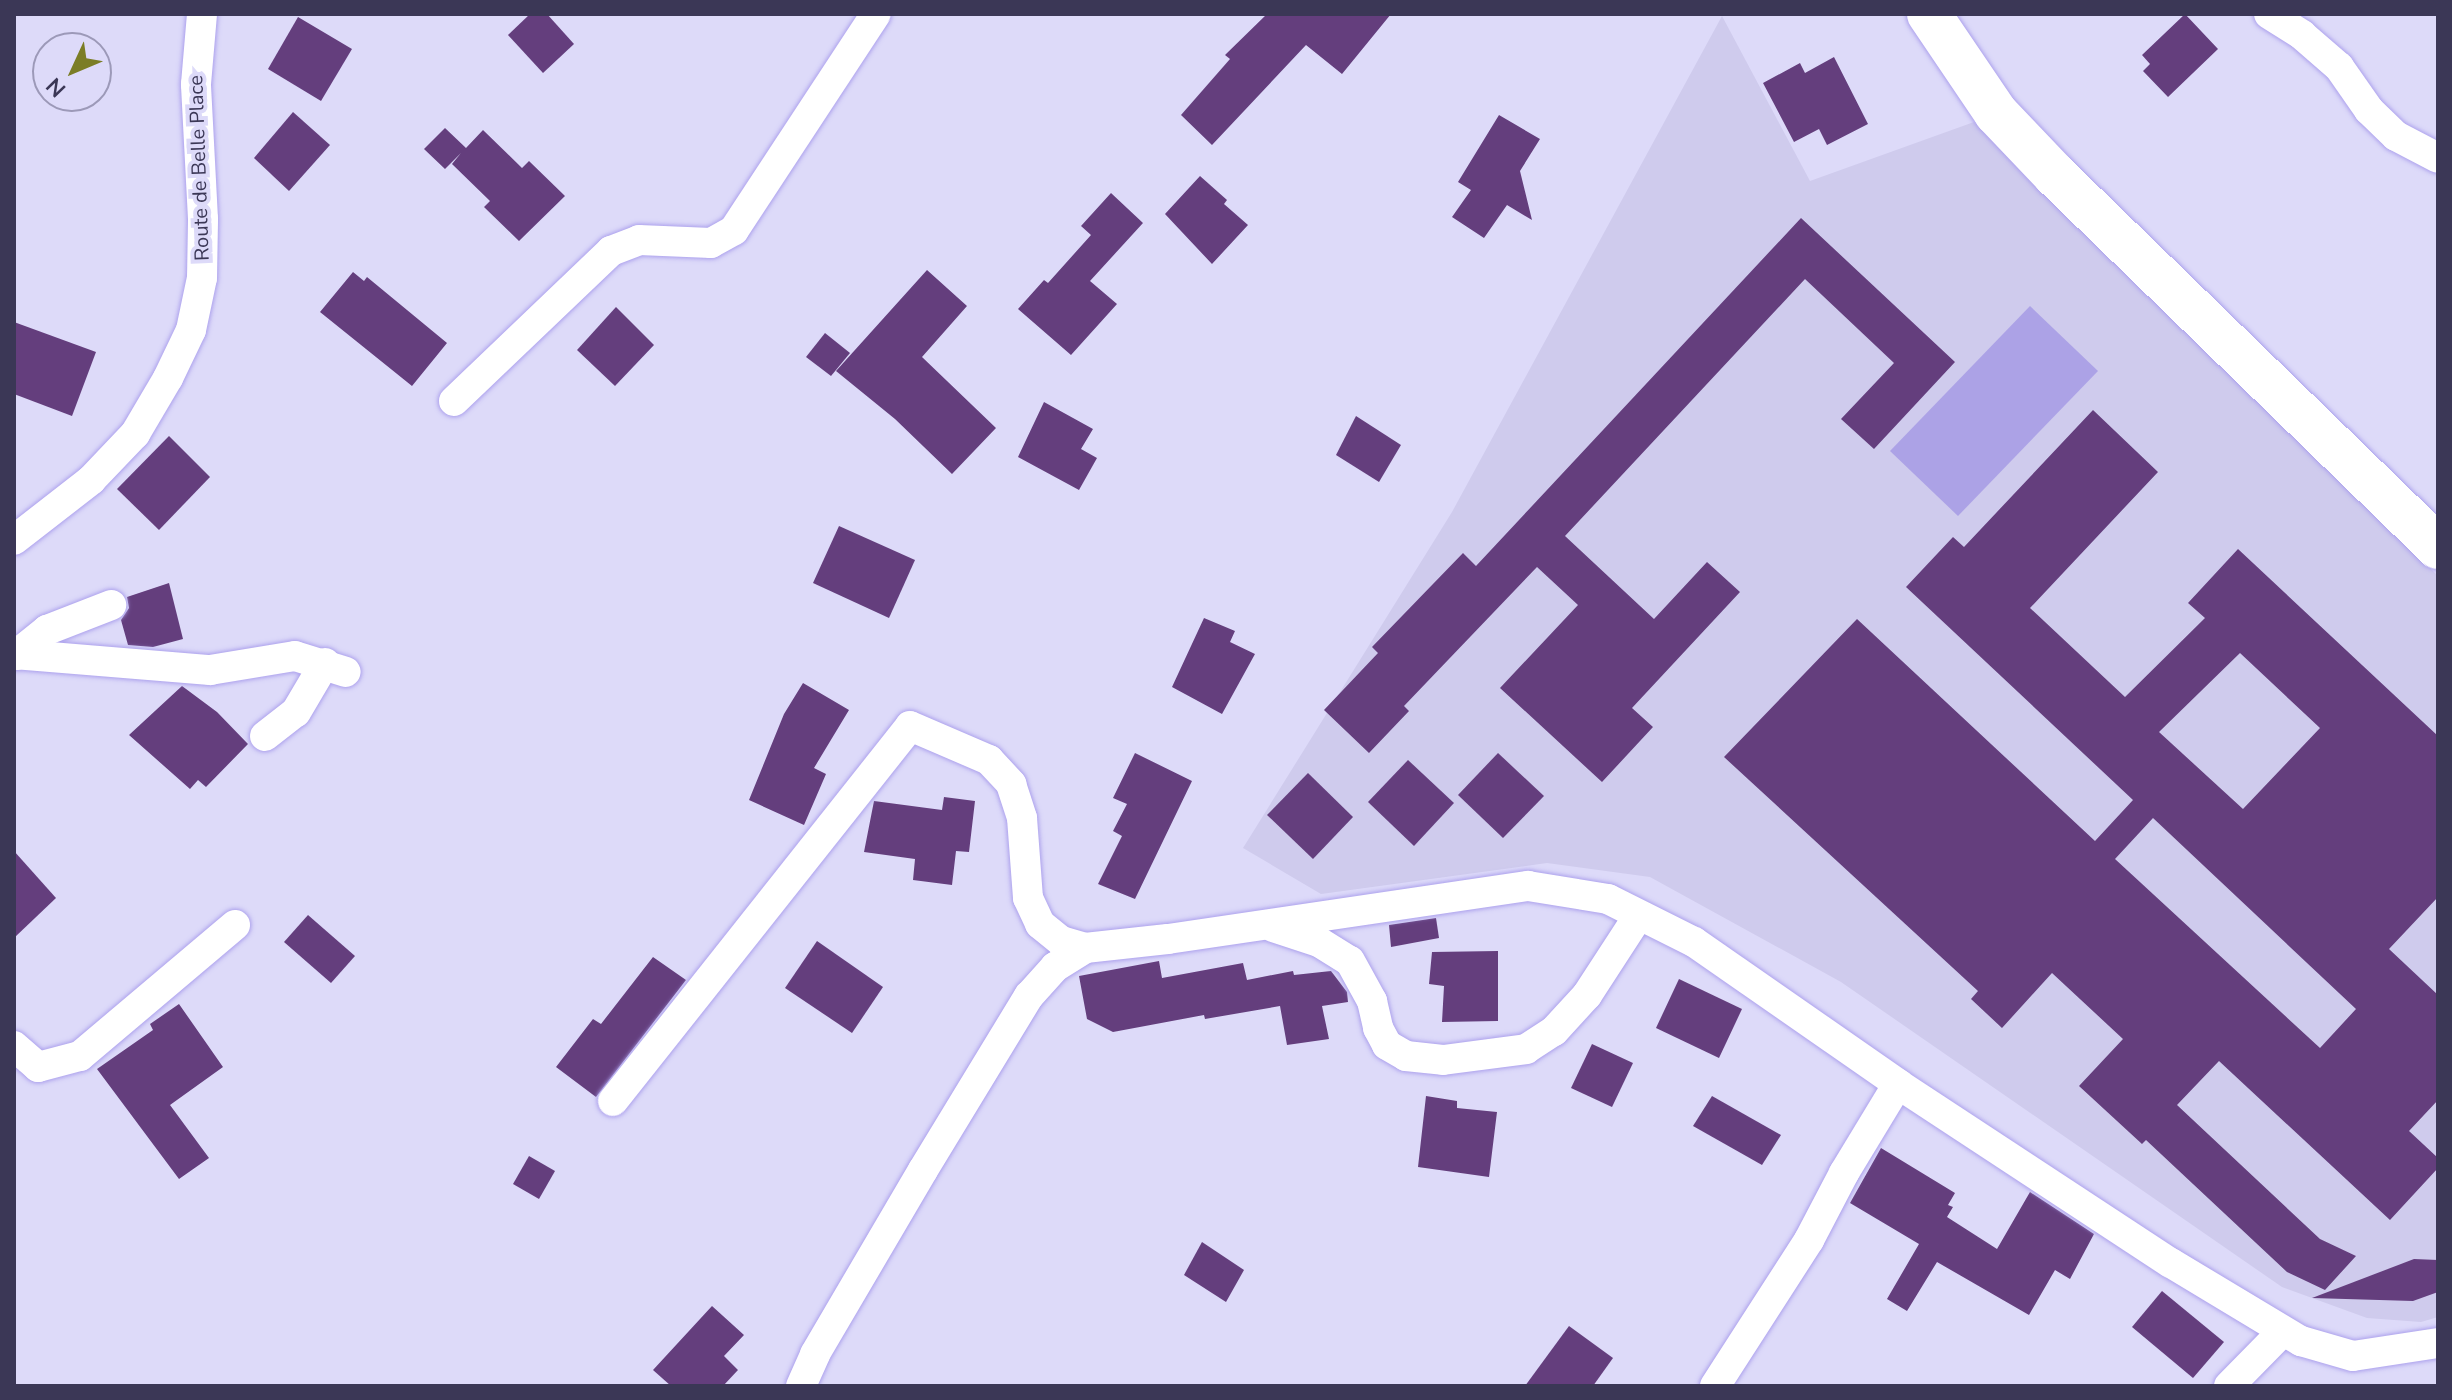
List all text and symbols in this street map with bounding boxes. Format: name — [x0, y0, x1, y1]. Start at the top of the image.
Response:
north arrow — [32, 32, 112, 112]
text: N — [40, 71, 73, 104]
street label: Route de Belle Place — [184, 75, 214, 261]

